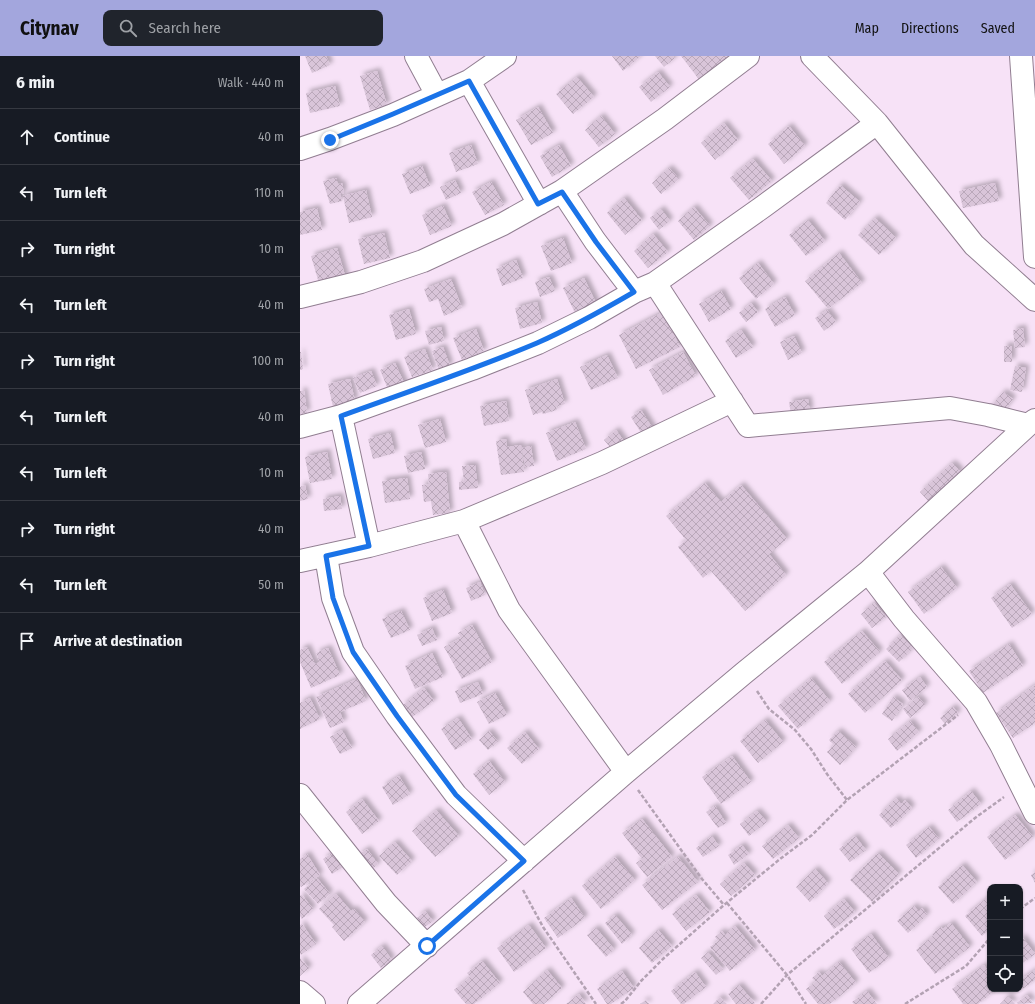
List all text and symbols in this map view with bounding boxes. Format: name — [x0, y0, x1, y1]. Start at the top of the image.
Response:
search box — [103, 10, 383, 46]
text: Citynav — [20, 17, 79, 40]
icon: search — [117, 17, 139, 39]
text: Search here — [149, 19, 221, 37]
text: Map — [855, 20, 879, 37]
text: Directions — [901, 20, 959, 37]
text: Saved — [981, 20, 1015, 37]
text: 6 min — [16, 72, 55, 93]
text: Walk · 440 m — [218, 75, 284, 90]
icon: ahead — [16, 126, 38, 148]
text: Continue — [54, 128, 110, 146]
text: 40 m — [258, 129, 284, 144]
route end — [321, 131, 339, 149]
icon: left — [16, 182, 38, 204]
text: Turn left — [54, 184, 107, 202]
text: 110 m — [254, 185, 284, 200]
icon: right — [16, 238, 38, 260]
text: Turn right — [54, 240, 115, 258]
text: 10 m — [259, 241, 284, 256]
icon: left — [16, 294, 38, 316]
text: Turn left — [54, 296, 107, 314]
text: 40 m — [258, 297, 284, 312]
icon: right — [16, 350, 38, 372]
text: Turn right — [54, 352, 115, 370]
text: 100 m — [252, 353, 284, 368]
icon: left — [16, 406, 38, 428]
text: Turn left — [54, 408, 107, 426]
text: 40 m — [258, 409, 284, 424]
icon: left — [16, 462, 38, 484]
text: Turn left — [54, 464, 107, 482]
text: 10 m — [259, 465, 284, 480]
icon: right — [16, 518, 38, 540]
text: Turn right — [54, 520, 115, 538]
text: 40 m — [258, 521, 284, 536]
icon: left — [16, 574, 38, 596]
text: Turn left — [54, 576, 107, 594]
text: 50 m — [258, 577, 284, 592]
icon: arrive — [16, 630, 38, 652]
text: Arrive at destination — [54, 632, 182, 650]
map controls — [987, 884, 1023, 992]
button: + — [987, 884, 1023, 920]
button: − — [987, 920, 1023, 956]
route start — [418, 937, 436, 955]
button: locate — [987, 956, 1023, 992]

